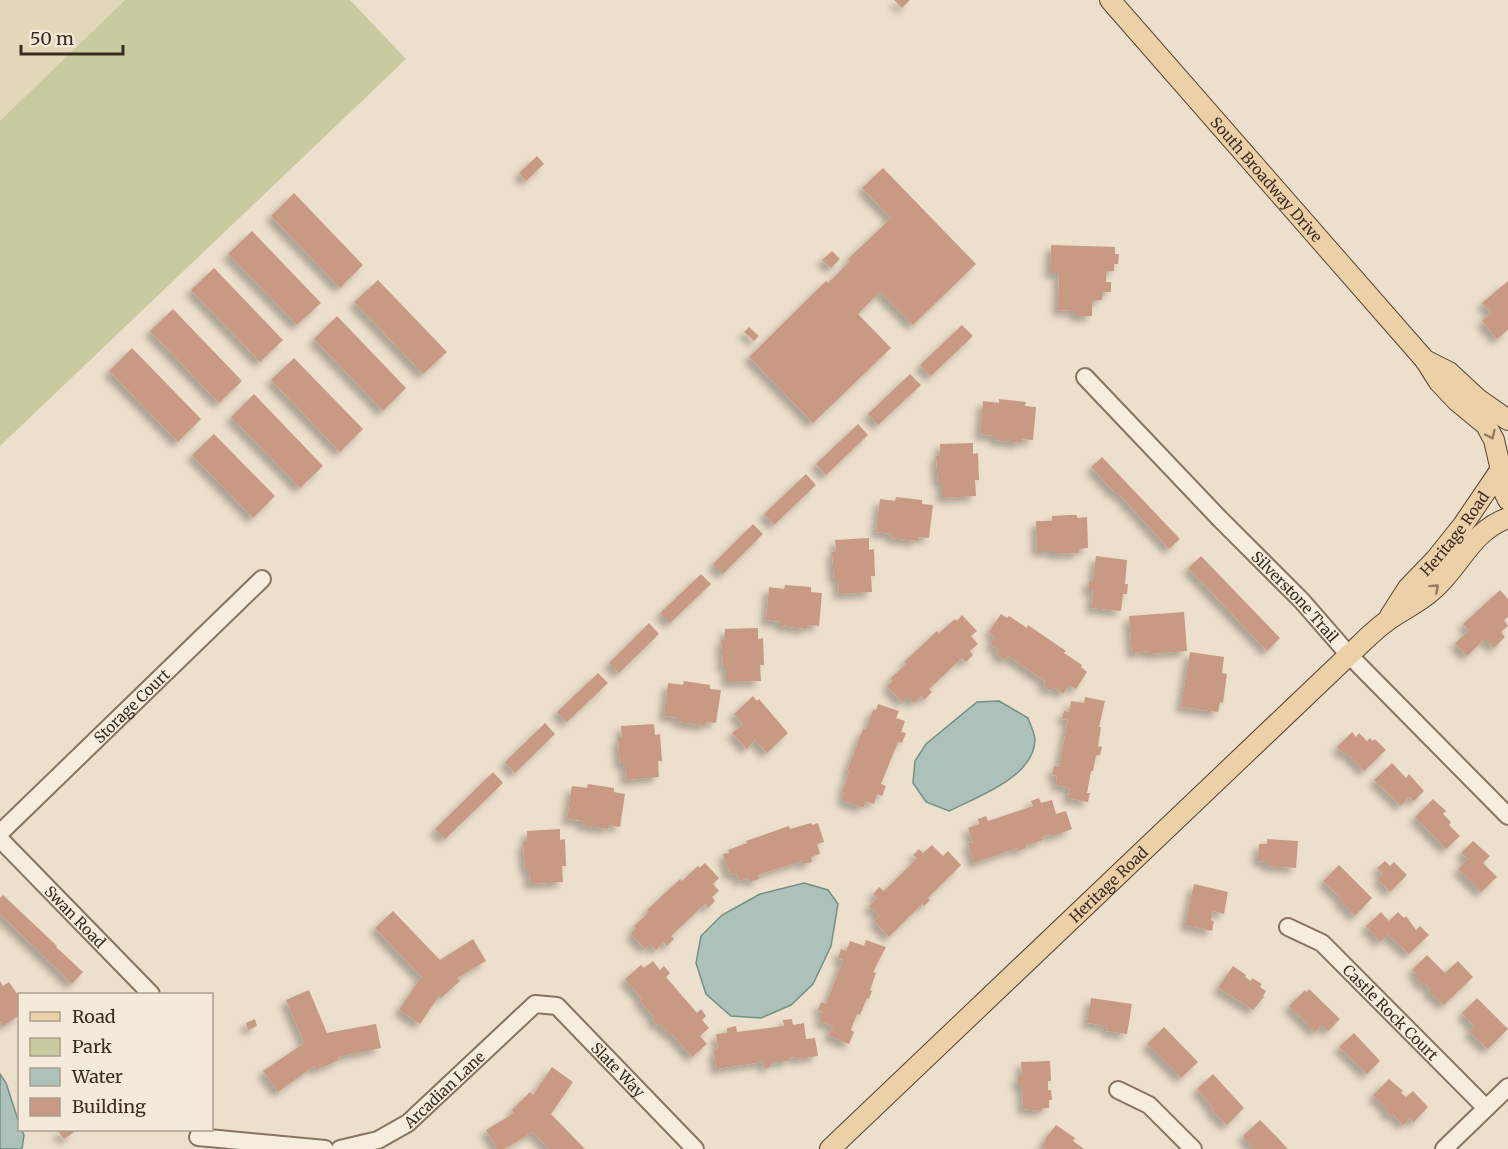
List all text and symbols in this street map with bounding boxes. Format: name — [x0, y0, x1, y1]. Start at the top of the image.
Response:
scale bar — [21, 18, 123, 56]
text: 50 m — [30, 27, 74, 50]
street label: South Broadway Drive — [1207, 112, 1327, 246]
one-way arrow — [1483, 428, 1495, 439]
street label: Heritage Road — [1416, 487, 1493, 580]
street label: Silverstone Trail — [1248, 547, 1343, 646]
one-way arrow — [1428, 584, 1438, 595]
street label: Storage Court — [89, 664, 173, 747]
street label: Heritage Road — [1065, 842, 1152, 926]
street label: Swan Road — [41, 881, 110, 951]
street label: Castle Rock Court — [1339, 960, 1442, 1064]
legend — [18, 993, 213, 1131]
text: Road — [72, 1005, 116, 1028]
text: Park — [72, 1035, 113, 1058]
street label: Slate Way — [587, 1038, 649, 1101]
street label: Arcadian Lane — [399, 1047, 489, 1132]
text: Water — [71, 1065, 123, 1088]
text: Building — [72, 1095, 146, 1118]

